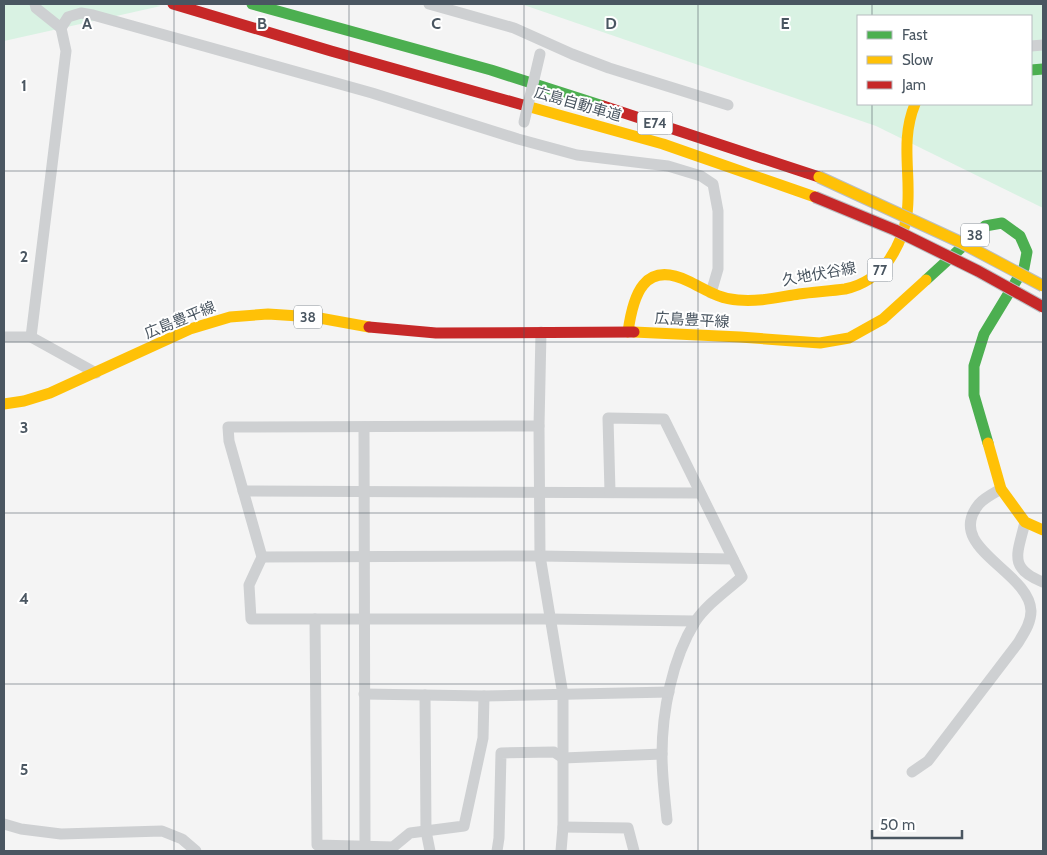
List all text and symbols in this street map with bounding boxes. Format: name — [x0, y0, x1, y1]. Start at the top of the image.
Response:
text: A — [82, 14, 92, 33]
text: B — [257, 14, 267, 33]
text: C — [431, 14, 441, 33]
text: D — [605, 14, 617, 33]
text: E — [780, 14, 790, 33]
legend — [857, 15, 1032, 105]
text: Fast — [902, 26, 927, 44]
text: Slow — [902, 51, 933, 69]
text: 1 — [21, 76, 27, 95]
text: Jam — [901, 76, 926, 94]
street label: 広島自動車道 — [532, 83, 624, 125]
road number: E74 — [638, 112, 672, 134]
road number: 38 — [961, 224, 989, 246]
text: 2 — [20, 247, 28, 266]
road number: 77 — [868, 258, 892, 282]
street label: 久地伏谷線 — [780, 259, 858, 289]
street label: 広島豊平線 — [142, 298, 218, 342]
road number: 38 — [294, 306, 322, 328]
street label: 広島豊平線 — [654, 309, 730, 331]
text: 3 — [20, 418, 28, 437]
text: 4 — [19, 589, 29, 608]
text: 5 — [20, 760, 28, 779]
scale bar — [872, 808, 962, 840]
text: 50 m — [880, 816, 915, 834]

